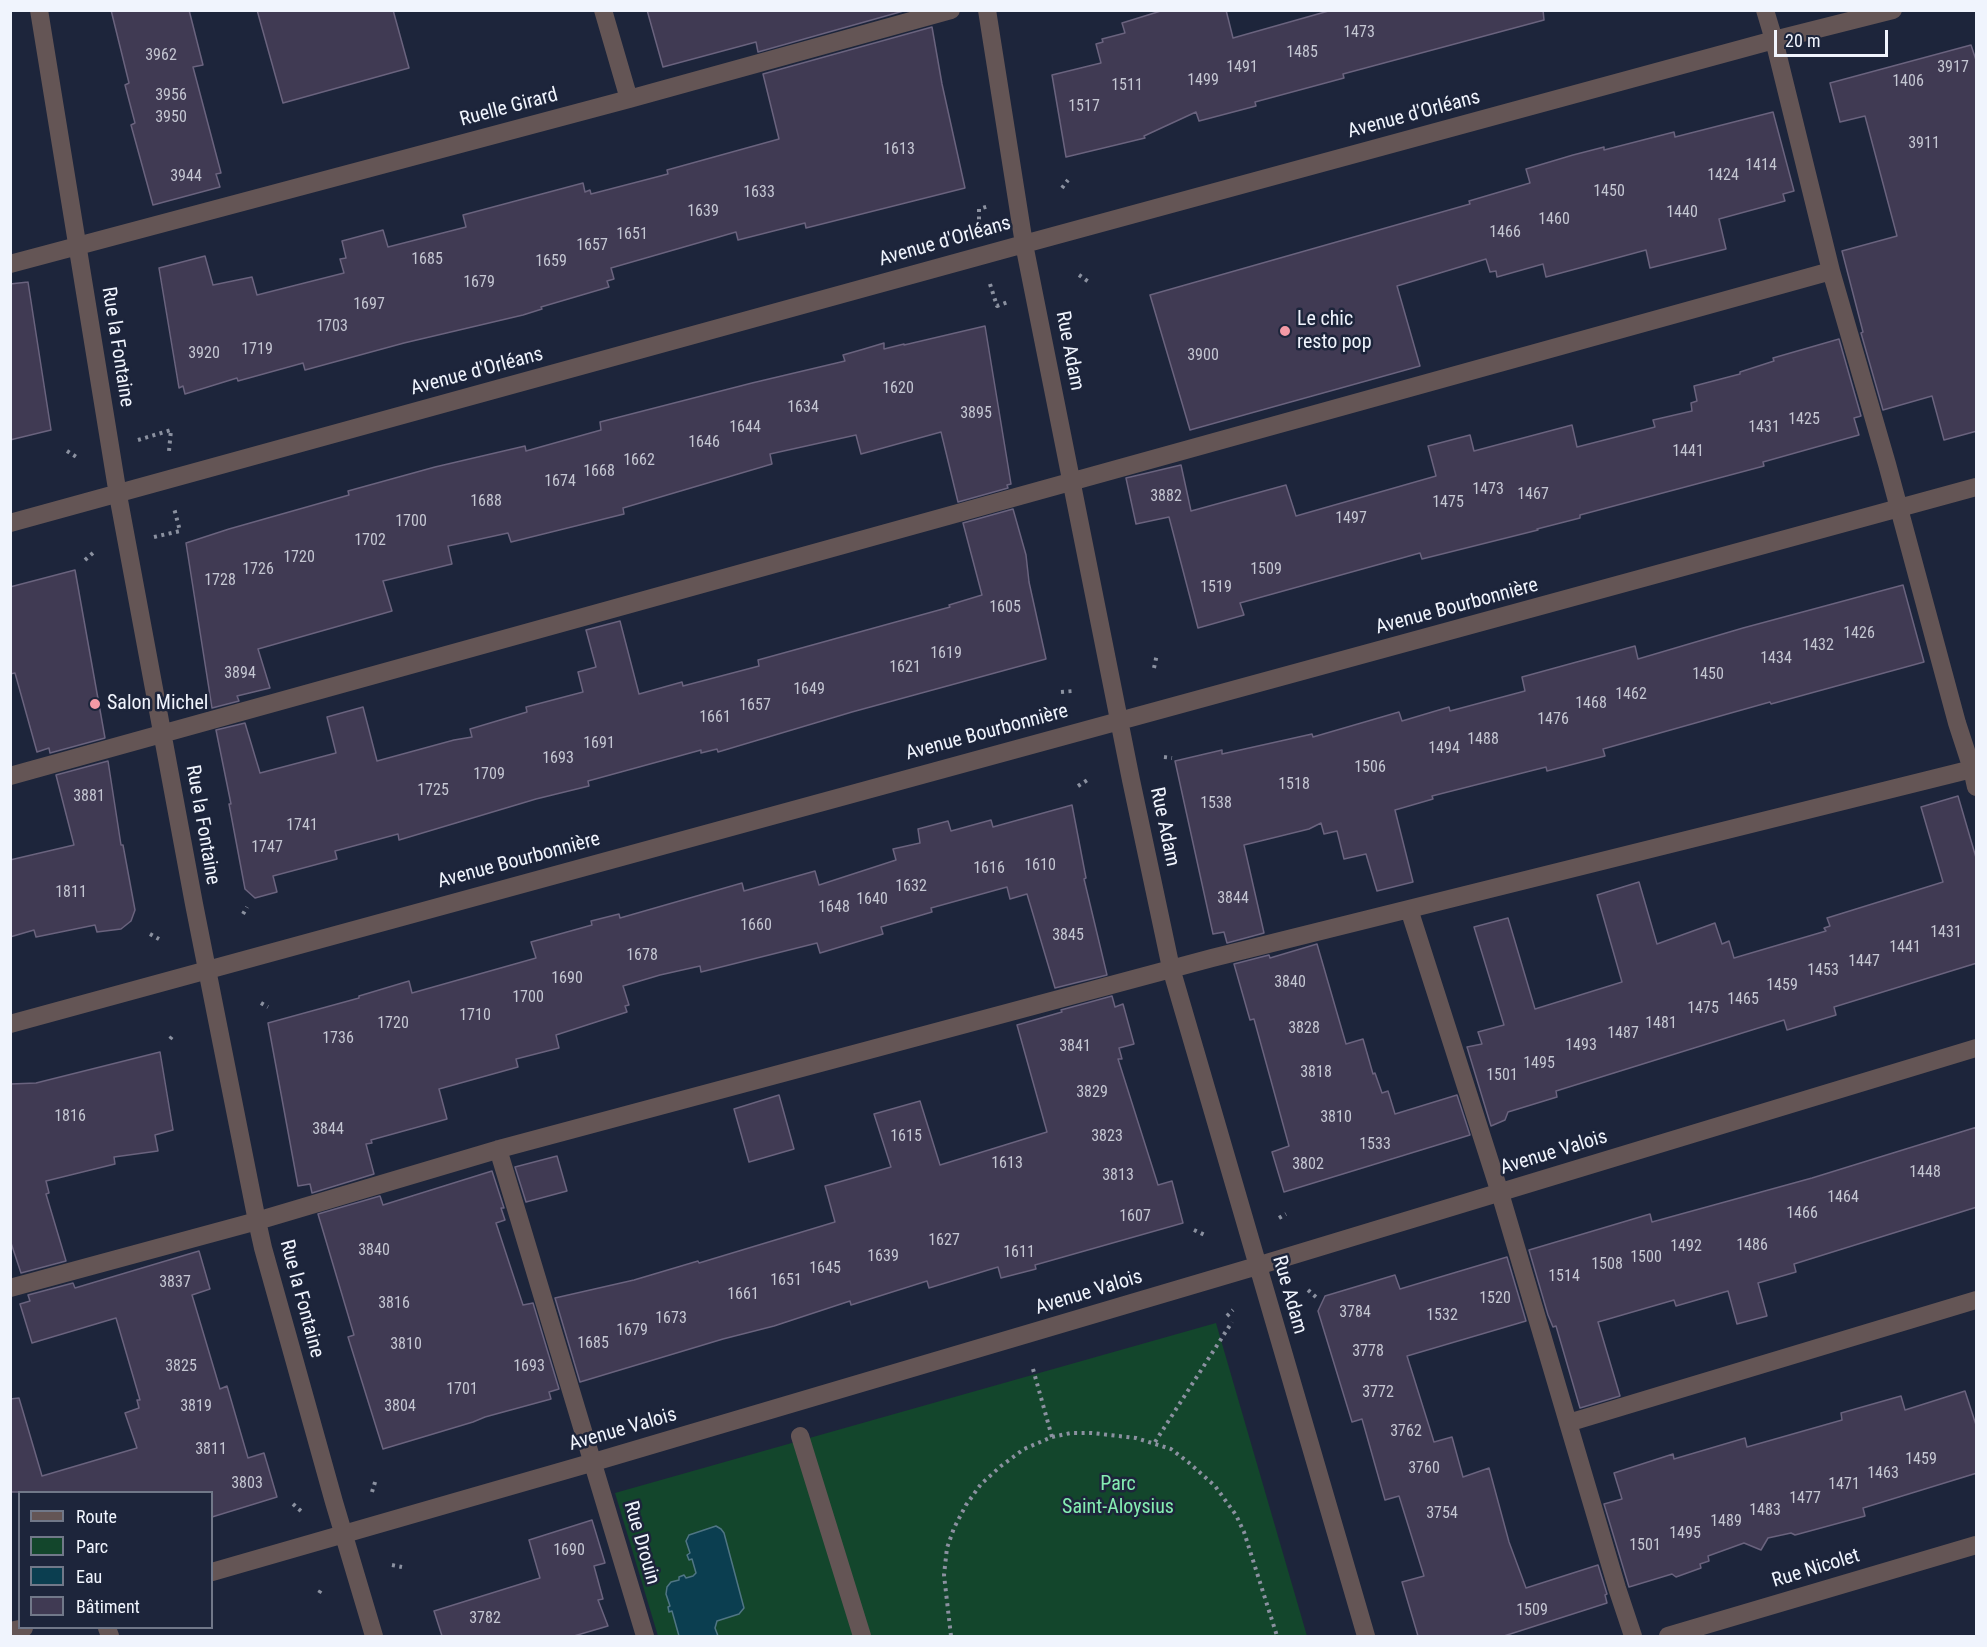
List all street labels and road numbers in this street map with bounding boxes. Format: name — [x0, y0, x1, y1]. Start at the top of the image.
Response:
street label: Ruelle Girard — [457, 83, 561, 133]
street label: Avenue d'Orléans — [1345, 86, 1483, 144]
street label: Avenue d'Orléans — [876, 212, 1014, 272]
street label: Rue la Fontaine — [96, 285, 138, 409]
street label: Rue Adam — [1050, 309, 1088, 393]
street label: Avenue d'Orléans — [408, 343, 546, 401]
street label: Avenue Bourbonnière — [1373, 574, 1541, 640]
street label: Avenue Bourbonnière — [903, 700, 1071, 766]
street label: Rue la Fontaine — [180, 763, 224, 887]
street label: Rue Adam — [1144, 785, 1184, 869]
street label: Avenue Bourbonnière — [435, 828, 603, 894]
street label: Avenue Valois — [1497, 1125, 1611, 1181]
street label: Rue la Fontaine — [274, 1237, 328, 1361]
street label: Rue Adam — [1266, 1253, 1312, 1337]
street label: Avenue Valois — [1032, 1265, 1146, 1321]
street label: Avenue Valois — [566, 1403, 680, 1457]
street label: Rue Drouin — [618, 1499, 664, 1587]
street label: Rue Nicolet — [1769, 1544, 1863, 1594]

